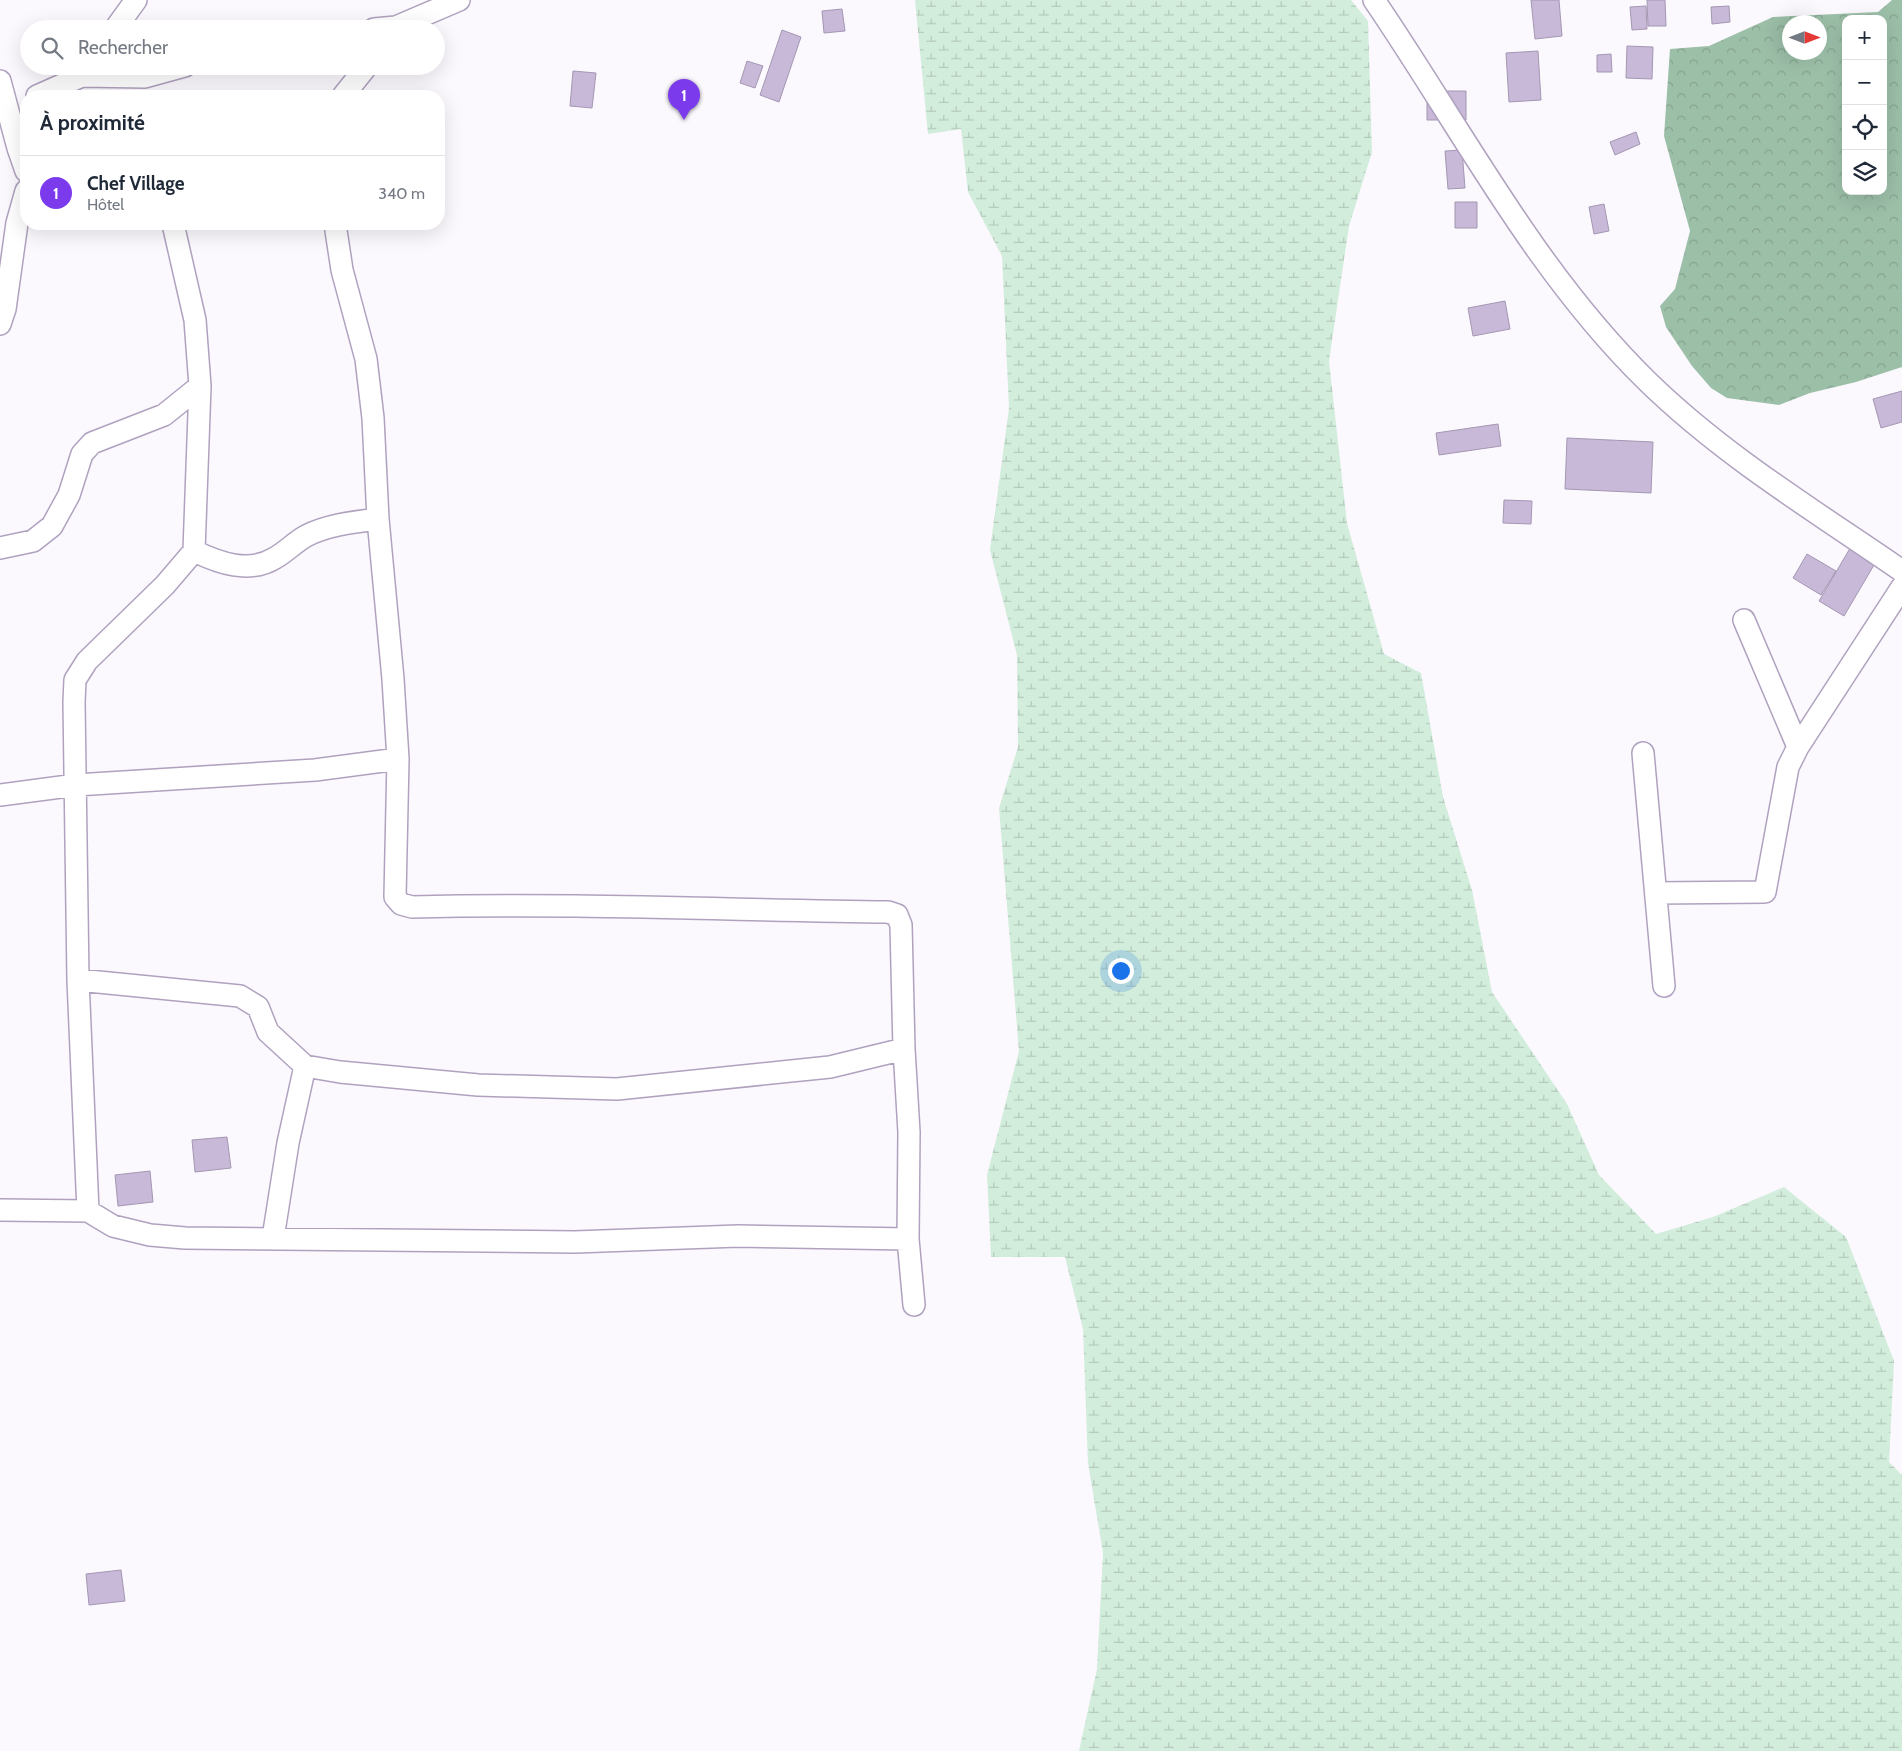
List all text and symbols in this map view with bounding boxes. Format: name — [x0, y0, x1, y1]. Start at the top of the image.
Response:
north arrow — [1782, 15, 1827, 60]
map controls — [1842, 15, 1887, 195]
button: + — [1842, 15, 1887, 60]
search box — [20, 20, 445, 75]
icon: search — [38, 34, 66, 62]
text: Rechercher — [78, 36, 168, 59]
button: − — [1842, 60, 1887, 105]
pin: 1 — [668, 79, 700, 120]
button: locate — [1842, 105, 1887, 150]
text: À proximité — [40, 110, 145, 135]
button: layers — [1842, 150, 1887, 195]
text: Chef Village — [87, 172, 184, 195]
text: 1 — [53, 184, 59, 203]
text: 340 m — [378, 184, 425, 203]
text: Hôtel — [87, 195, 124, 214]
your location — [1108, 958, 1134, 984]

